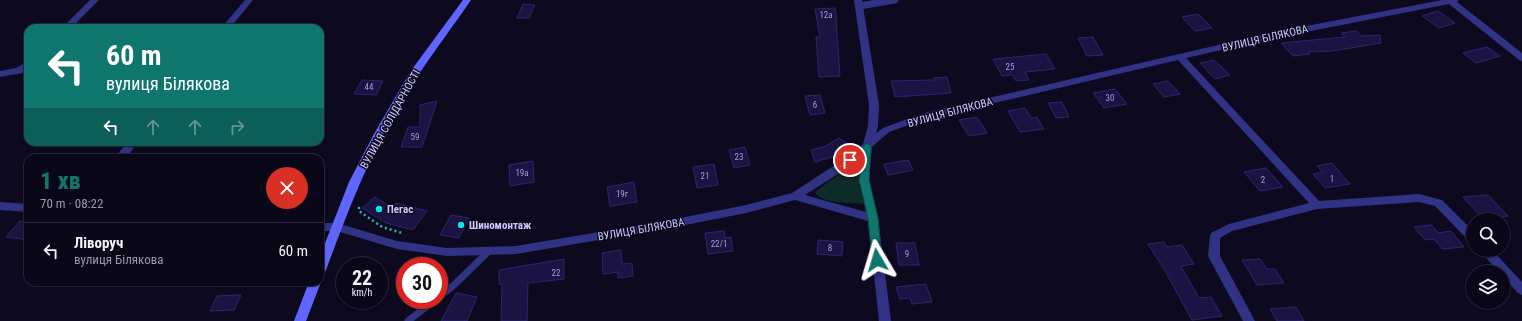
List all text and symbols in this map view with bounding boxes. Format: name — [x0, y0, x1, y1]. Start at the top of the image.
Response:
house number: 12а — [819, 10, 833, 20]
street label: ВУЛИЦЯ БІЛЯКОВА — [1221, 22, 1310, 55]
text: 60 m — [106, 39, 162, 72]
icon: left — [40, 40, 92, 92]
house number: 25 — [1006, 62, 1015, 72]
street label: ВУЛИЦЯ СОЛІДАРНОСТІ — [358, 68, 423, 171]
text: вулиця Білякова — [106, 73, 230, 94]
house number: 44 — [365, 82, 374, 92]
house number: 30 — [1106, 93, 1114, 103]
street label: ВУЛИЦЯ БІЛЯКОВА — [906, 95, 995, 130]
house number: 6 — [813, 100, 817, 110]
icon: left — [100, 116, 122, 138]
icon: ahead — [142, 116, 164, 138]
icon: ahead — [184, 116, 206, 138]
icon: right — [226, 116, 248, 138]
house number: 59 — [411, 132, 419, 142]
pin — [833, 143, 867, 177]
icon: arrive — [839, 149, 861, 171]
house number: 23 — [735, 152, 743, 162]
text: 1 хв — [40, 167, 81, 195]
button: close — [266, 167, 308, 209]
house number: 19а — [515, 168, 529, 178]
house number: 21 — [701, 171, 709, 181]
house number: 1 — [1330, 174, 1334, 184]
house number: 2 — [1261, 175, 1266, 185]
house number: 19г — [616, 189, 629, 199]
text: 70 m · 08:22 — [40, 196, 103, 211]
place label: Пегас — [387, 203, 413, 216]
marker: Пегас — [374, 204, 384, 214]
map controls — [1466, 213, 1510, 309]
button: search — [1466, 213, 1510, 257]
street label: ВУЛИЦЯ БІЛЯКОВА — [597, 215, 686, 244]
place label: Шиномонтаж — [469, 219, 532, 232]
marker: Шиномонтаж — [456, 220, 466, 230]
text: Ліворуч — [74, 234, 123, 252]
house number: 22/1 — [711, 239, 727, 249]
position arrow — [856, 239, 898, 281]
icon: left — [40, 240, 62, 262]
text: 60 m — [278, 242, 308, 260]
house number: 8 — [828, 243, 832, 253]
house number: 9 — [905, 249, 909, 259]
text: вулиця Білякова — [74, 252, 163, 267]
speed limit sign: 30 — [396, 257, 448, 309]
button: layers — [1466, 265, 1510, 309]
text: 22 — [352, 266, 372, 290]
house number: 22 — [552, 268, 561, 278]
text: km/h — [352, 287, 372, 298]

